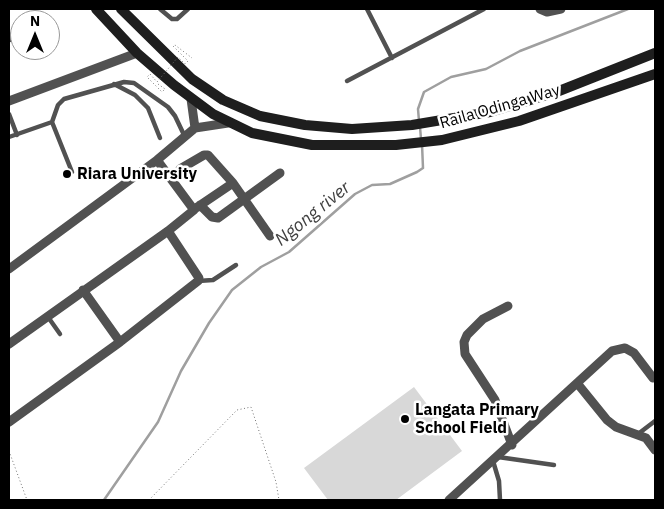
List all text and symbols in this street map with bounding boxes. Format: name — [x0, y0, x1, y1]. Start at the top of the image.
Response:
north arrow — [10, 10, 60, 60]
text: N — [30, 12, 40, 30]
street label: Raila Odinga Way — [438, 81, 562, 133]
place label: Riara University — [77, 164, 197, 184]
marker: Riara University — [61, 168, 73, 180]
water label: Ngong river — [271, 177, 355, 251]
place label: Langata Primary School Field — [415, 400, 539, 438]
marker: Langata Primary School Field — [399, 413, 411, 425]

